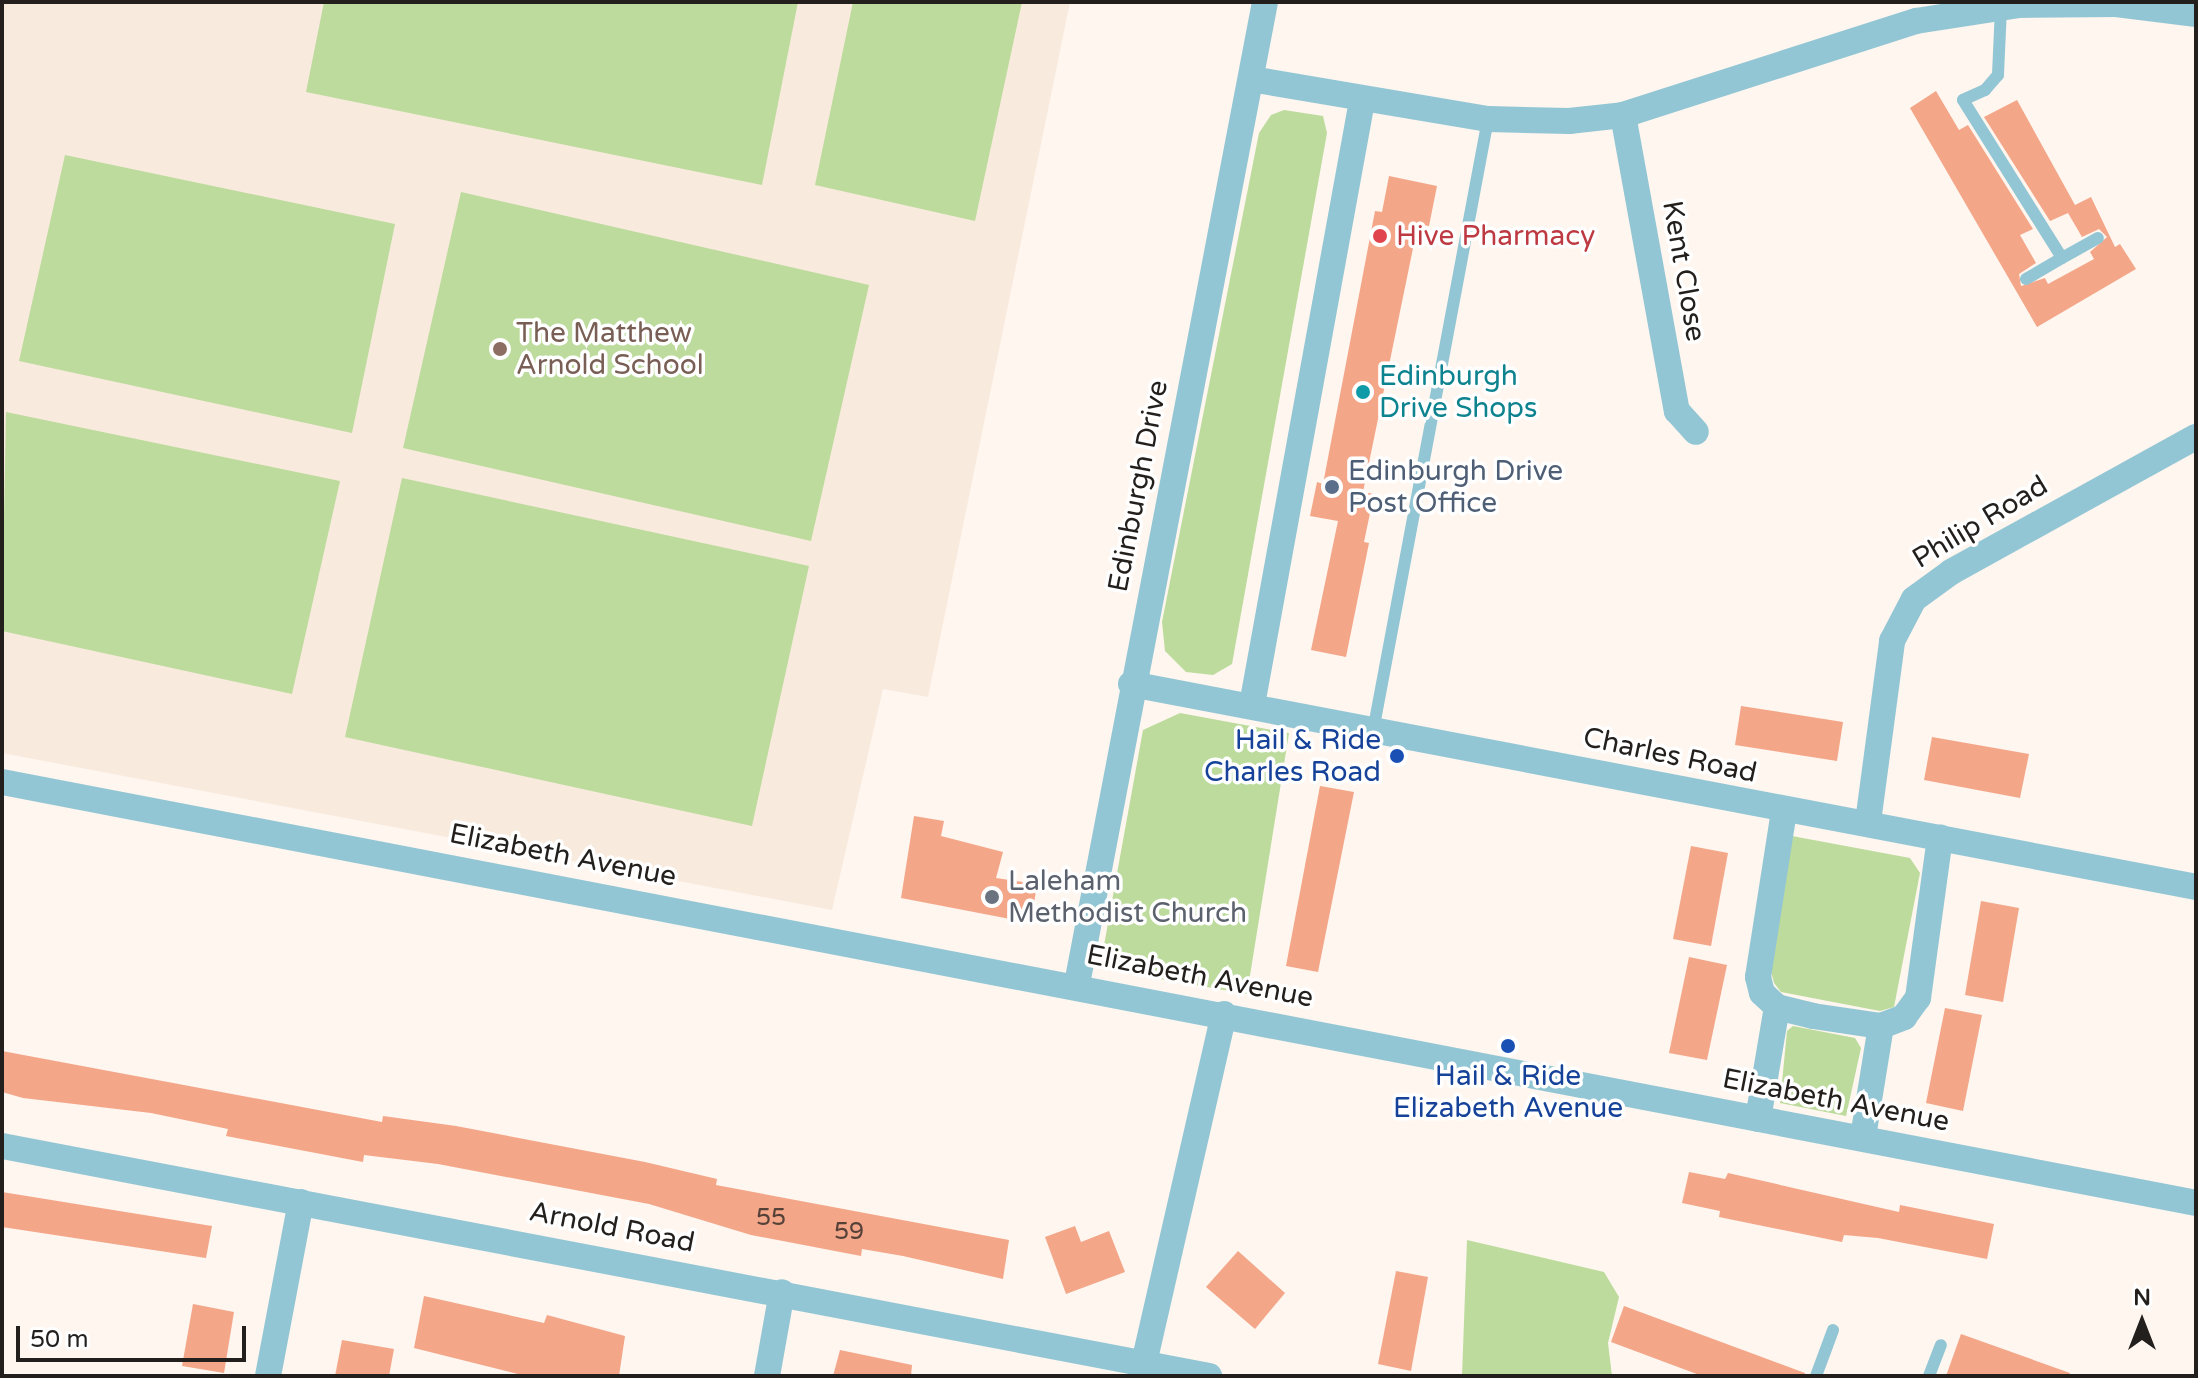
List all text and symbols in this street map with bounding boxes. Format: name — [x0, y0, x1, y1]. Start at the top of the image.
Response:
street label: Kent Close — [1655, 198, 1713, 344]
place label: Hive Pharmacy — [1396, 219, 1595, 253]
marker: Hive Pharmacy — [1371, 227, 1389, 245]
place label: The Matthew Arnold School — [516, 316, 704, 382]
marker: The Matthew Arnold School — [491, 340, 509, 358]
place label: Edinburgh Drive Shops — [1379, 359, 1537, 425]
street label: Edinburgh Drive — [1101, 377, 1175, 595]
marker: Edinburgh Drive Shops — [1354, 383, 1372, 401]
place label: Edinburgh Drive Post Office — [1348, 454, 1563, 520]
street label: Philip Road — [1906, 468, 2054, 576]
marker: Edinburgh Drive Post Office — [1323, 478, 1341, 496]
street label: Charles Road — [1580, 720, 1760, 790]
place label: Hail & Ride Charles Road — [1204, 723, 1381, 789]
marker: Hail & Ride Charles Road — [1388, 747, 1406, 765]
street label: Elizabeth Avenue — [447, 817, 679, 893]
place label: Laleham Methodist Church — [1008, 864, 1247, 930]
marker: Laleham Methodist Church — [983, 888, 1001, 906]
street label: Elizabeth Avenue — [1084, 938, 1316, 1014]
marker: Hail & Ride Elizabeth Avenue — [1499, 1037, 1517, 1055]
place label: Hail & Ride Elizabeth Avenue — [1393, 1059, 1623, 1125]
street label: Elizabeth Avenue — [1720, 1062, 1952, 1138]
street label: Arnold Road — [526, 1194, 698, 1260]
house number: 55 — [756, 1204, 786, 1232]
house number: 59 — [834, 1218, 864, 1246]
north arrow — [2102, 1282, 2182, 1362]
text: N — [2133, 1285, 2151, 1311]
scale bar — [20, 1310, 250, 1360]
text: 50 m — [30, 1325, 88, 1354]

